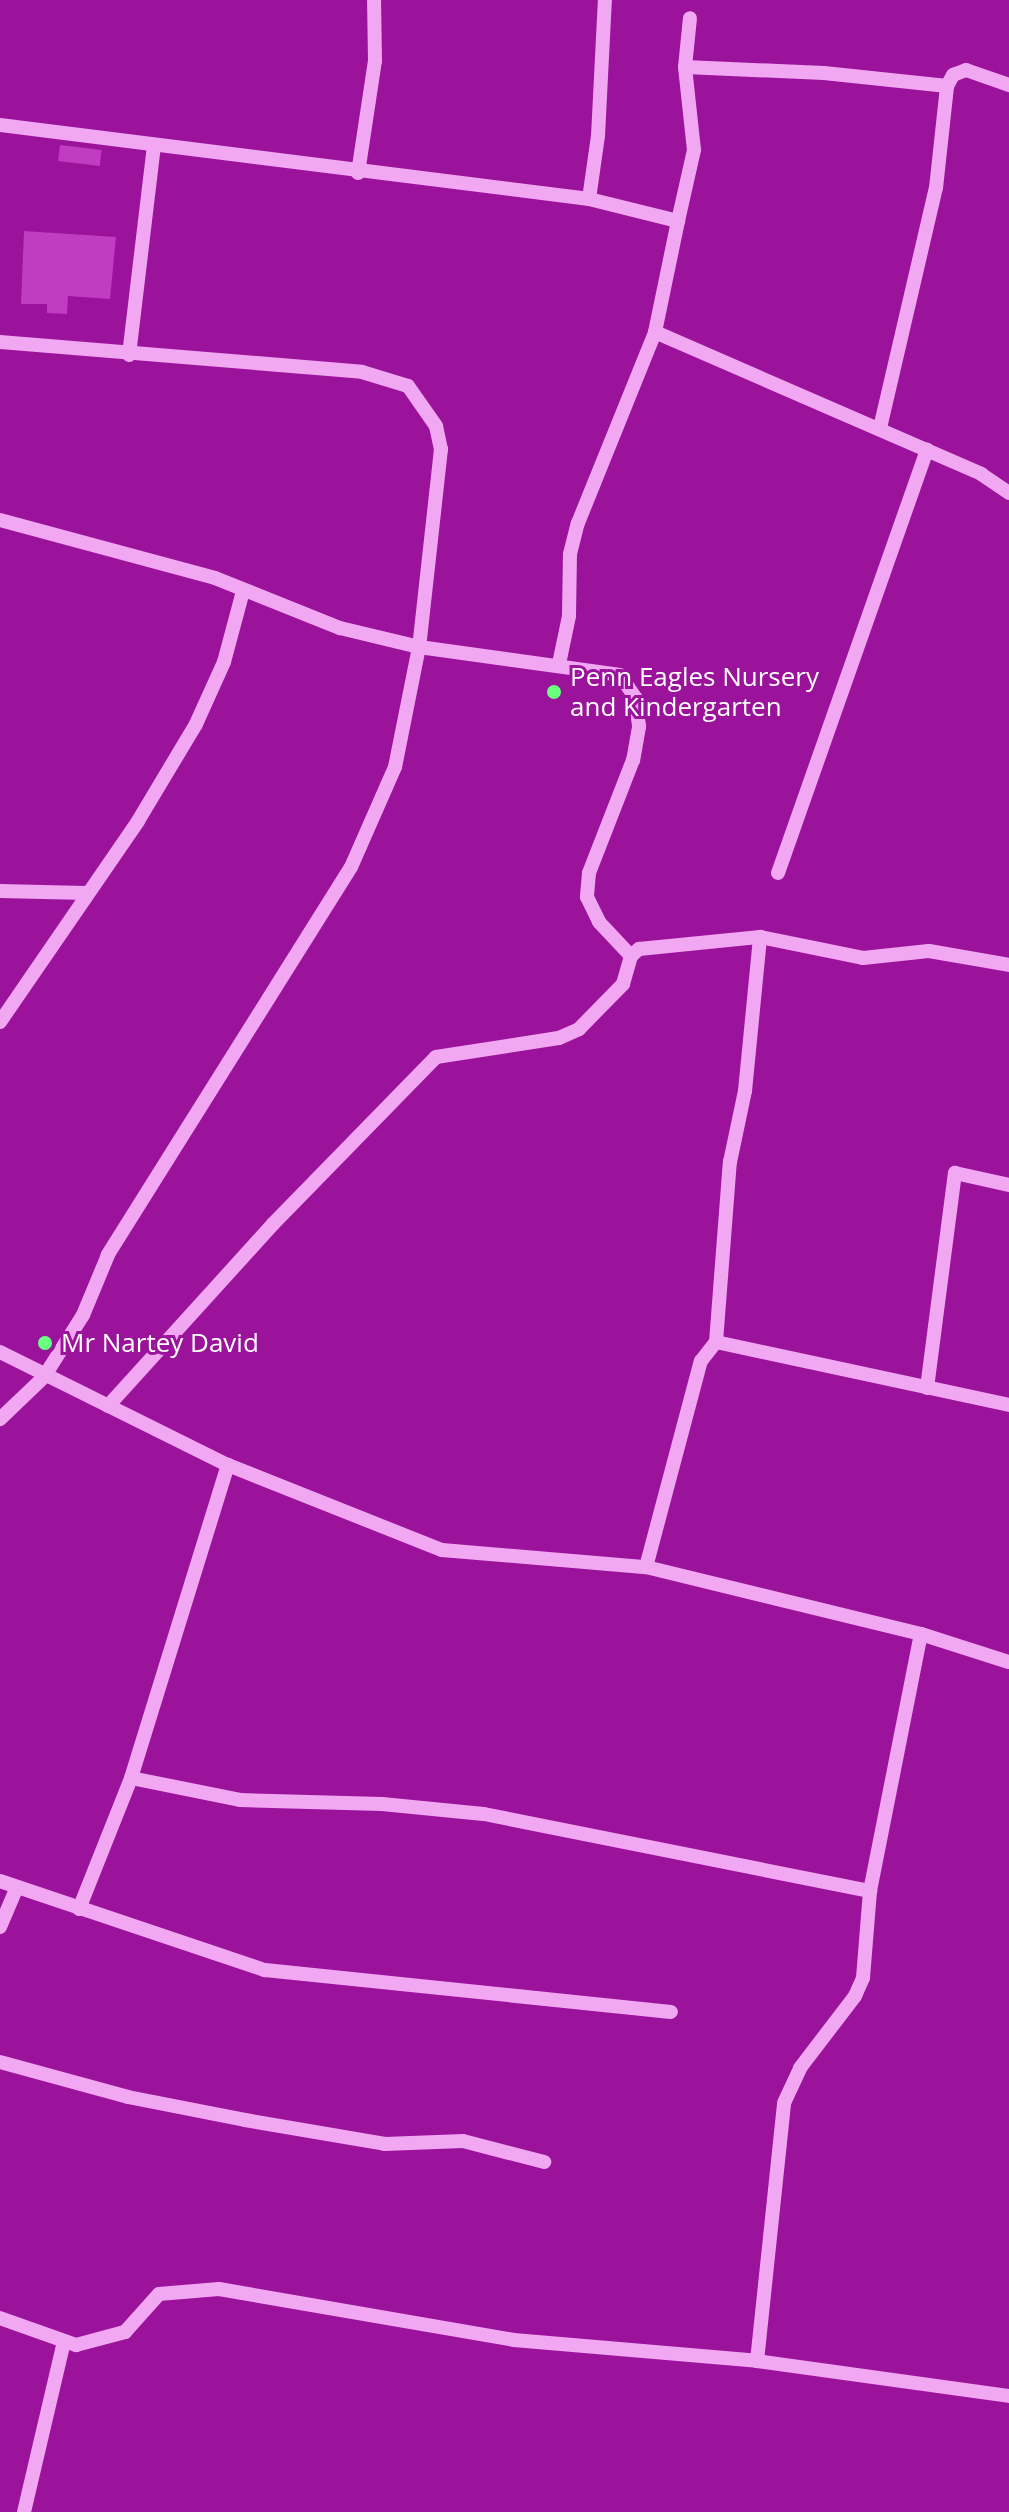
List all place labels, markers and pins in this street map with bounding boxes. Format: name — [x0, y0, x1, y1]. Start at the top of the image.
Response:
place label: Penn Eagles Nursery and Kindergarten — [570, 661, 819, 722]
marker: Penn Eagles Nursery and Kindergarten — [545, 683, 563, 701]
place label: Mr Nartey David — [61, 1327, 259, 1359]
marker: Mr Nartey David — [36, 1334, 54, 1352]

